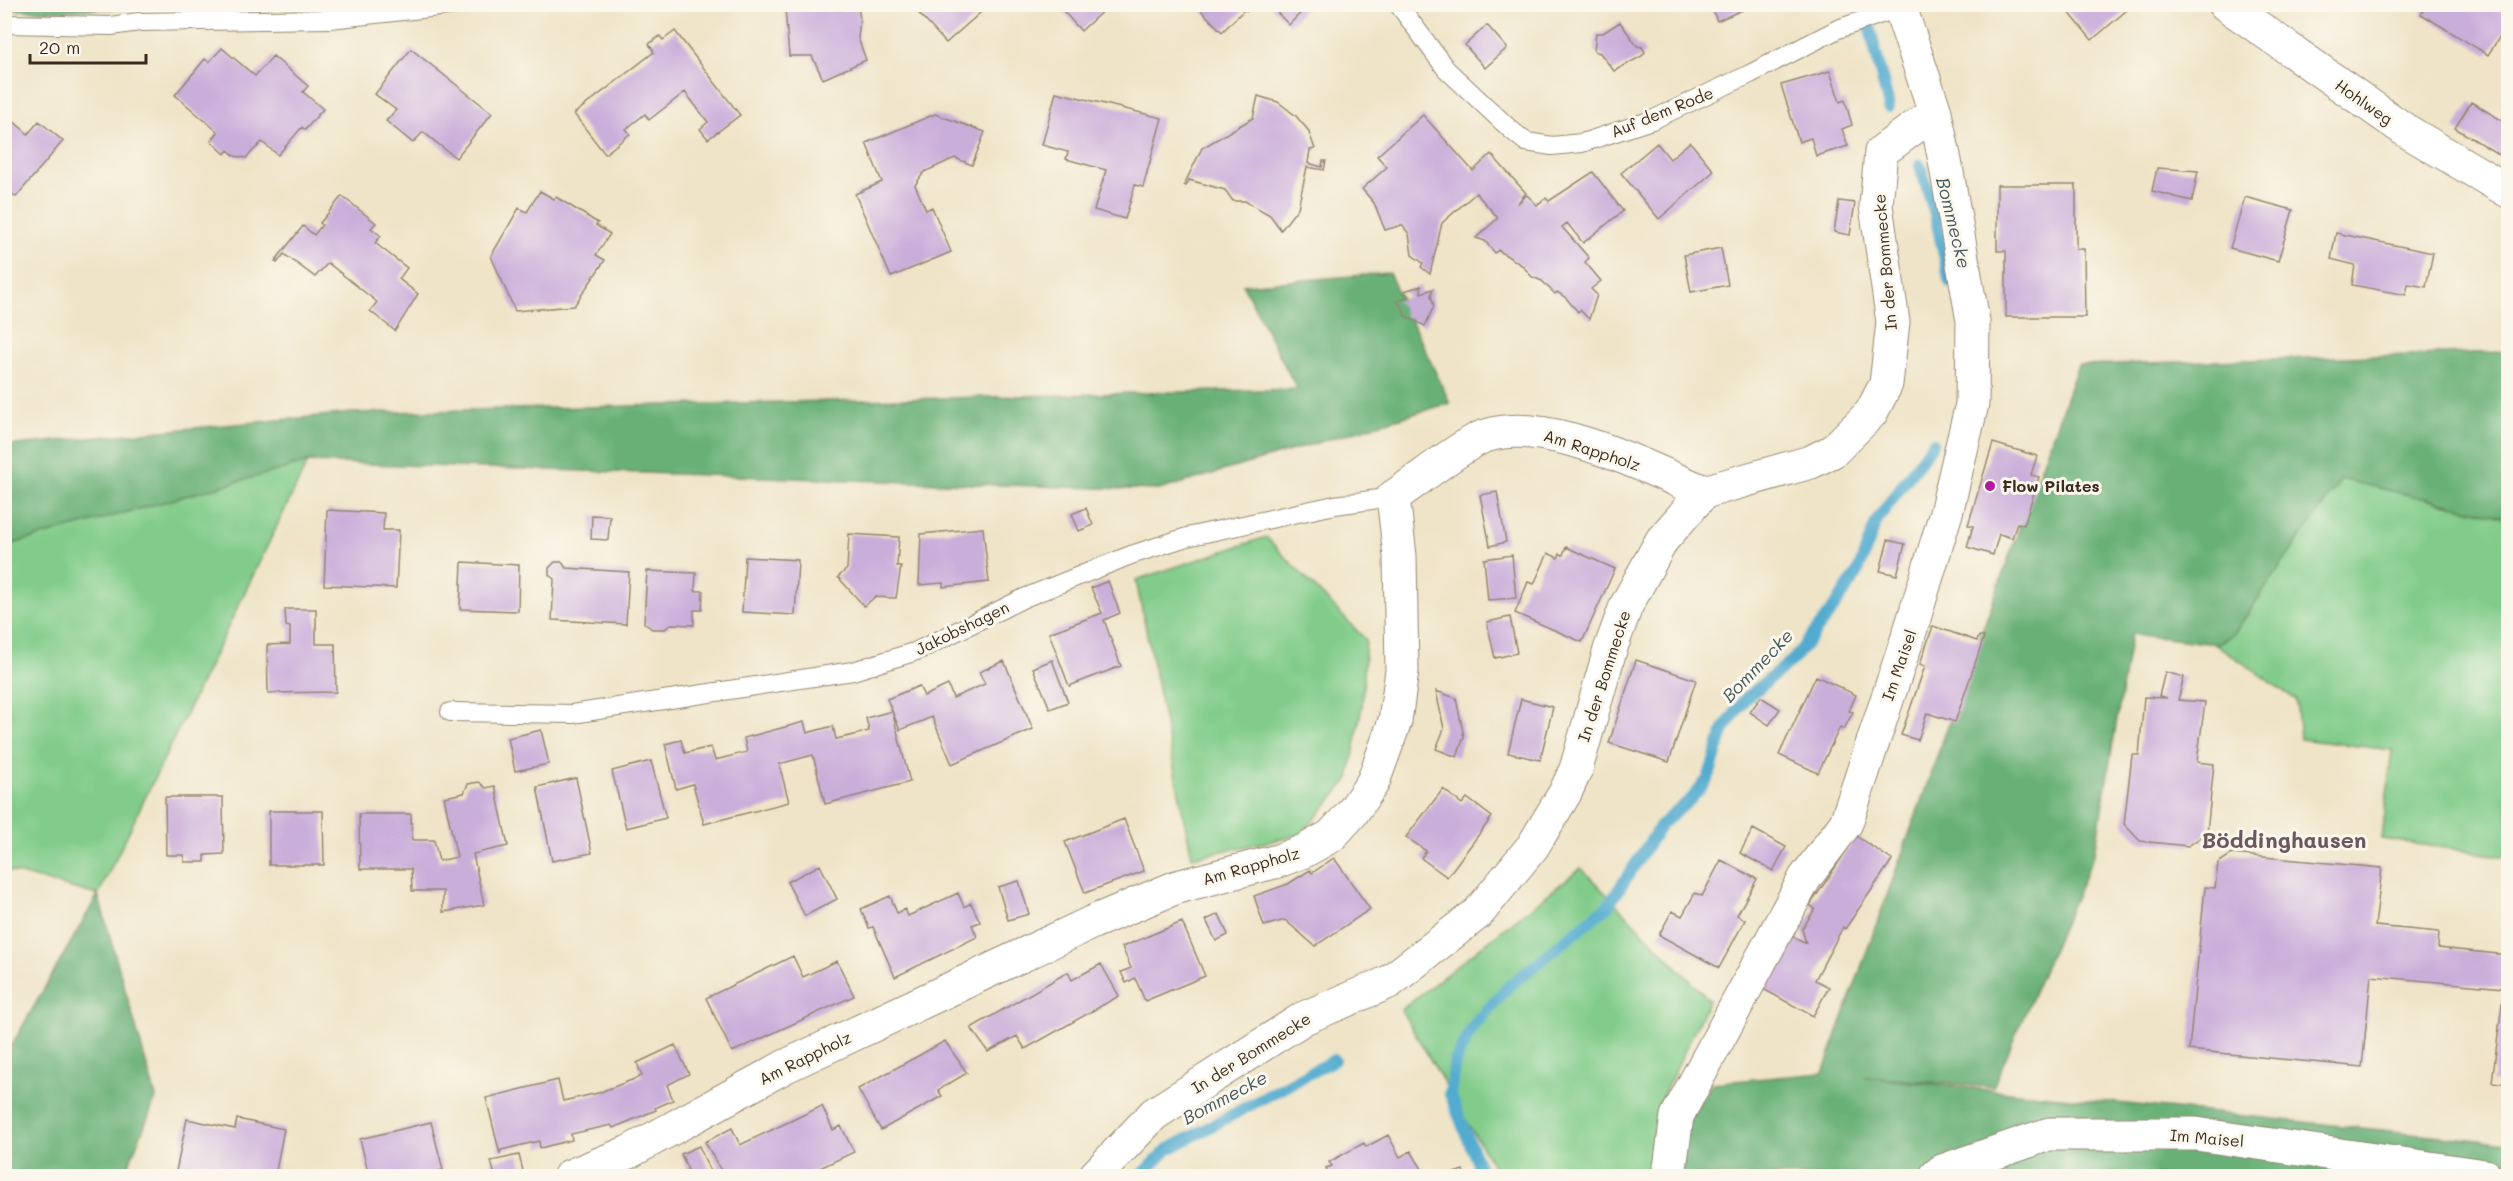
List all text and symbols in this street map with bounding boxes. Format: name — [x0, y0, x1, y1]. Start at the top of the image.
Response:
scale bar — [30, 27, 146, 65]
text: 20 m — [39, 35, 80, 59]
street label: Hohlweg — [2331, 74, 2397, 129]
street label: Auf dem Rode — [1607, 81, 1716, 142]
water label: Bommecke — [1931, 175, 1977, 271]
street label: In der Bommecke — [1868, 193, 1901, 331]
street label: Am Rappholz — [1541, 424, 1643, 475]
place label: Flow Pilates — [2002, 475, 2100, 496]
marker: Flow Pilates — [1983, 479, 1997, 493]
street label: Jakobshagen — [911, 596, 1012, 659]
street label: In der Bommecke — [1572, 608, 1635, 744]
water label: Bommecke — [1716, 624, 1798, 707]
street label: Im Maisel — [1877, 626, 1921, 703]
district label: Böddinghausen — [2202, 825, 2366, 854]
street label: Am Rappholz — [1200, 842, 1302, 889]
street label: In der Bommecke — [1188, 1009, 1314, 1097]
street label: Am Rappholz — [755, 1026, 855, 1089]
water label: Bommecke — [1179, 1067, 1271, 1129]
street label: Im Maisel — [2169, 1124, 2245, 1151]

